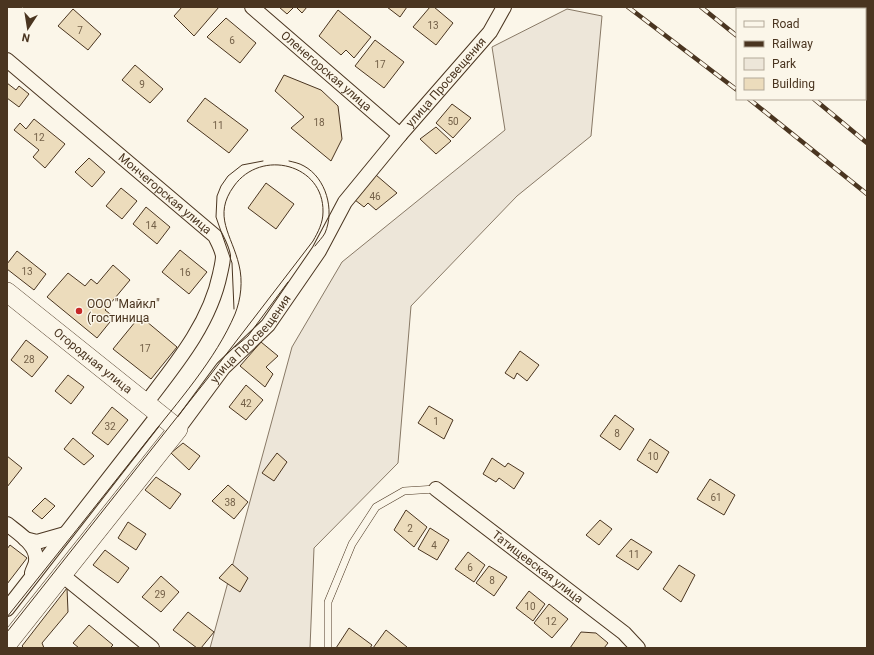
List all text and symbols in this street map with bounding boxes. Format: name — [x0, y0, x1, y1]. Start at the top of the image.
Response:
north arrow — [8, 8, 48, 48]
legend — [736, 8, 866, 100]
text: Road — [772, 17, 800, 31]
house number: 13 — [427, 20, 439, 31]
house number: 7 — [77, 25, 83, 36]
street label: Оленегорская улица — [278, 28, 374, 114]
text: N — [21, 30, 31, 44]
house number: 6 — [229, 35, 235, 46]
street label: улица Просвещения — [403, 35, 489, 130]
text: Railway — [772, 37, 813, 51]
text: Park — [772, 57, 797, 71]
house number: 17 — [374, 59, 386, 70]
text: Building — [772, 77, 815, 91]
house number: 9 — [139, 79, 145, 90]
house number: 50 — [447, 116, 459, 127]
house number: 18 — [313, 117, 325, 128]
house number: 11 — [212, 120, 224, 131]
house number: 12 — [33, 132, 45, 143]
street label: Мончегорская улица — [116, 150, 214, 237]
house number: 46 — [369, 191, 381, 202]
house number: 14 — [145, 220, 157, 231]
house number: 13 — [21, 266, 33, 277]
house number: 16 — [179, 267, 191, 278]
street label: улица Просвещения — [207, 292, 294, 386]
place label: ООО "Майкл" (гостиница — [87, 297, 160, 325]
marker: ООО "Майкл" (гостиница — [74, 306, 84, 316]
street label: Огородная улица — [51, 325, 135, 396]
house number: 17 — [139, 343, 151, 354]
house number: 28 — [23, 354, 35, 365]
house number: 42 — [240, 398, 252, 409]
house number: 1 — [433, 416, 439, 427]
house number: 32 — [104, 421, 116, 432]
house number: 8 — [614, 428, 620, 439]
house number: 10 — [647, 451, 659, 462]
house number: 61 — [710, 492, 722, 503]
house number: 38 — [224, 497, 236, 508]
house number: 2 — [407, 523, 413, 534]
street label: Татищевская улица — [489, 528, 586, 606]
house number: 4 — [431, 540, 437, 551]
house number: 11 — [628, 549, 640, 560]
house number: 6 — [467, 562, 473, 573]
house number: 8 — [489, 575, 495, 586]
house number: 29 — [154, 589, 166, 600]
house number: 10 — [524, 601, 536, 612]
house number: 12 — [545, 616, 557, 627]

